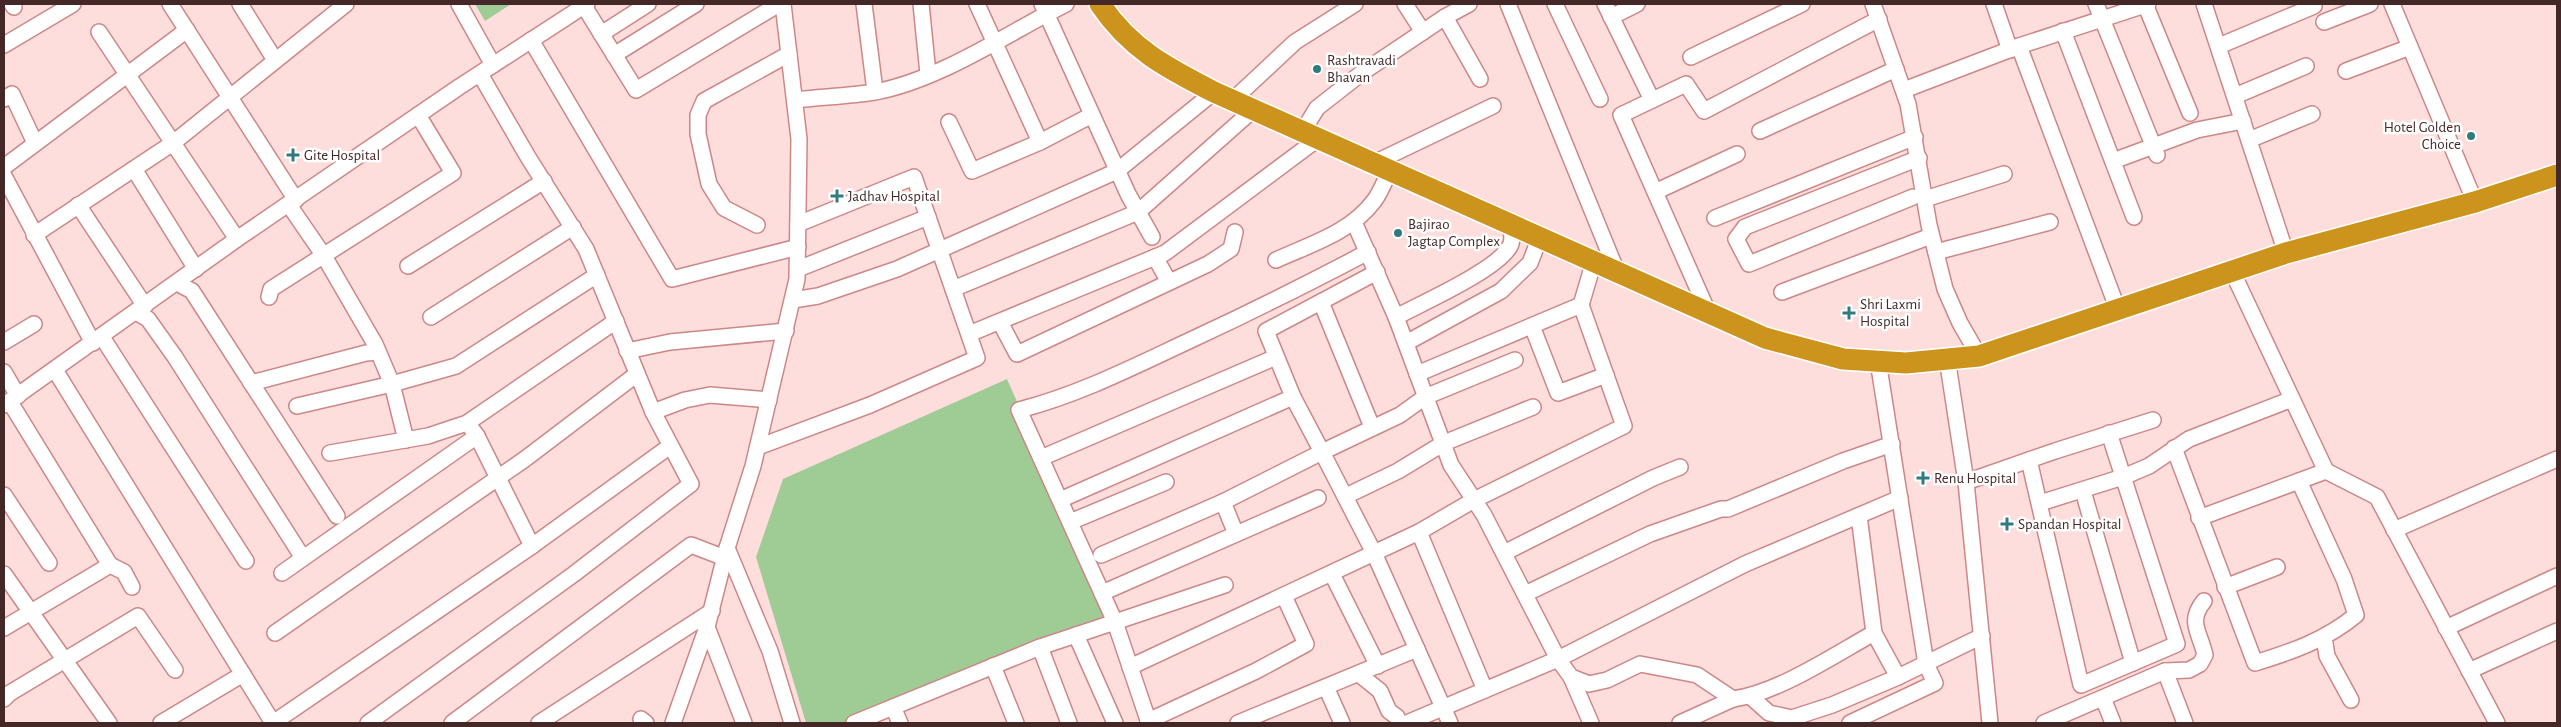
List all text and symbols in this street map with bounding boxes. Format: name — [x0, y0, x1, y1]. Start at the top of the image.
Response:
place label: Rashtravadi Bhavan — [1327, 53, 1396, 85]
marker: Rashtravadi Bhavan — [1311, 63, 1323, 75]
place label: Hotel Golden Choice — [2384, 120, 2461, 152]
marker: Hotel Golden Choice — [2465, 130, 2477, 142]
marker: Gite Hospital — [286, 148, 300, 162]
place label: Gite Hospital — [304, 148, 380, 163]
marker: Jadhav Hospital — [830, 189, 844, 203]
place label: Jadhav Hospital — [848, 189, 940, 204]
place label: Bajirao Jagtap Complex — [1408, 217, 1500, 249]
marker: Bajirao Jagtap Complex — [1392, 227, 1404, 239]
place label: Shri Laxmi Hospital — [1860, 297, 1921, 329]
marker: Shri Laxmi Hospital — [1842, 306, 1856, 320]
marker: Renu Hospital — [1916, 471, 1930, 485]
place label: Renu Hospital — [1934, 471, 2016, 486]
marker: Spandan Hospital — [2000, 517, 2014, 531]
place label: Spandan Hospital — [2018, 517, 2122, 532]

